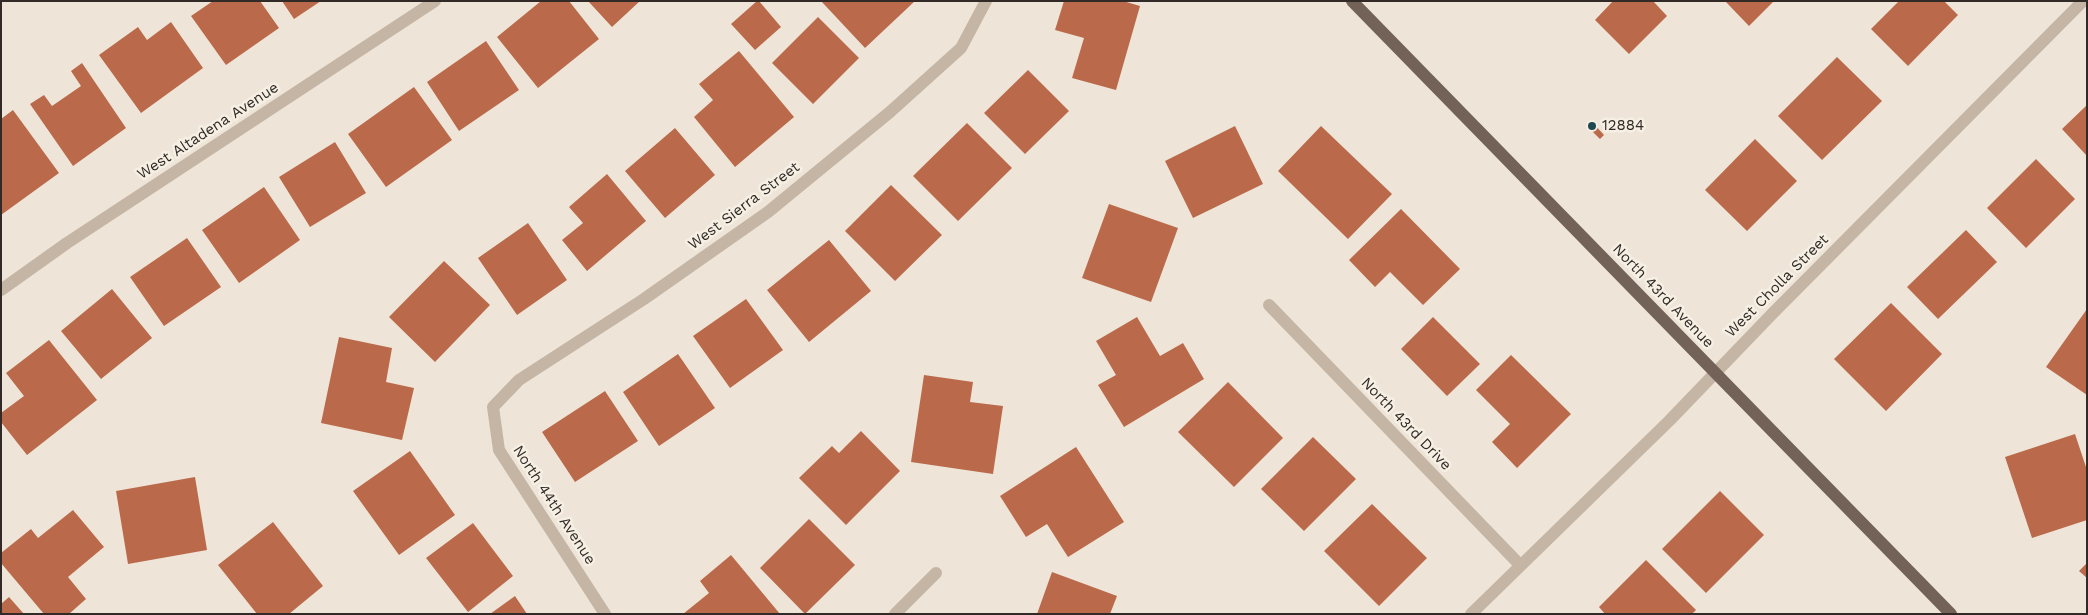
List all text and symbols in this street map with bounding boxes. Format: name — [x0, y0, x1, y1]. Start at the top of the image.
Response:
street label: West Altadena Avenue — [134, 79, 282, 183]
place label: 12884 — [1602, 117, 1644, 135]
marker: 12884 — [1586, 120, 1598, 132]
street label: West Sierra Street — [685, 158, 803, 254]
street label: West Cholla Street — [1722, 231, 1832, 341]
street label: North 43rd Avenue — [1609, 240, 1717, 352]
street label: North 43rd Drive — [1357, 374, 1455, 474]
street label: North 44th Avenue — [509, 442, 599, 568]

